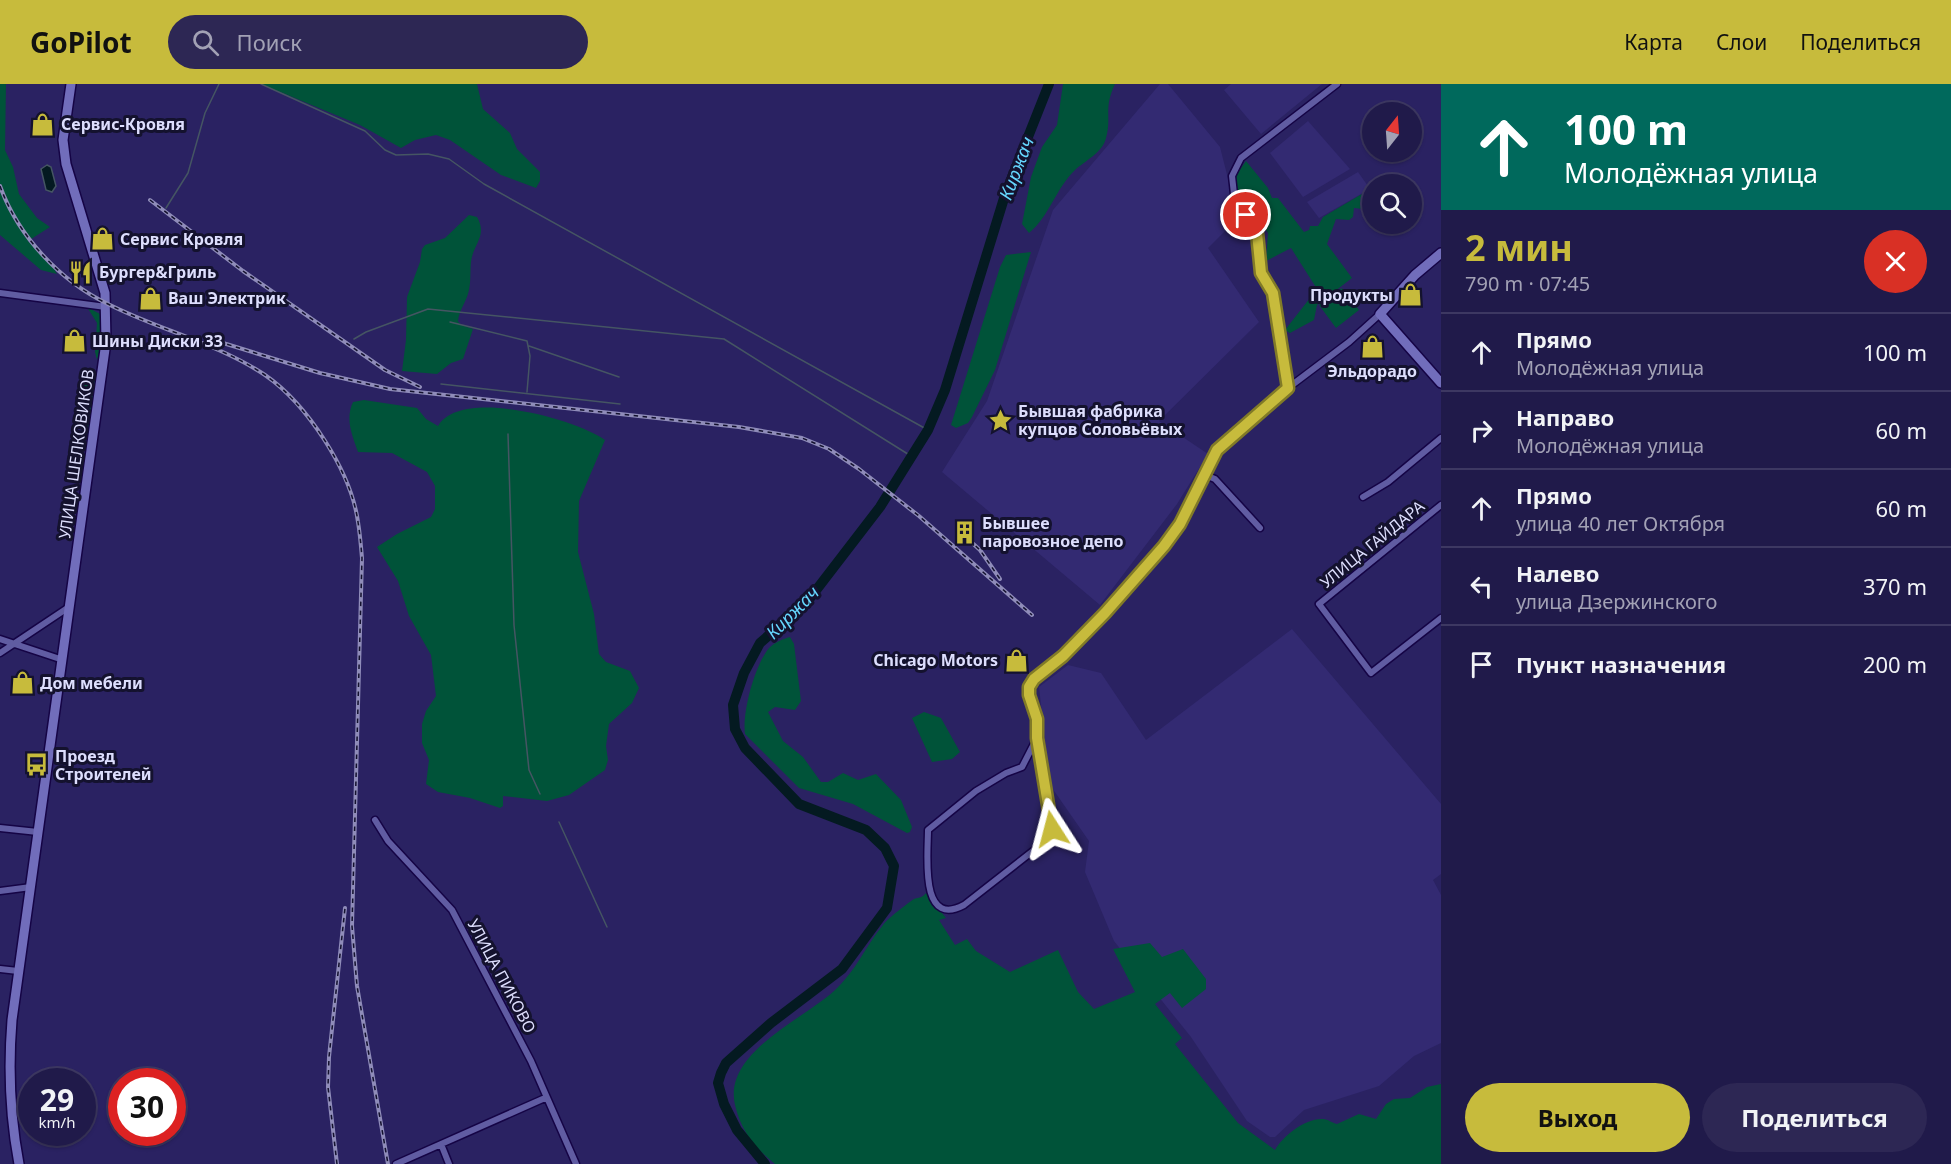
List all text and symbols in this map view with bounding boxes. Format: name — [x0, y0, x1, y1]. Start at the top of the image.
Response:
search box — [168, 15, 588, 69]
text: GoPilot — [30, 23, 132, 61]
icon: search — [189, 26, 222, 59]
text: Поиск — [237, 27, 302, 57]
text: Карта — [1624, 28, 1683, 56]
text: Слои — [1716, 28, 1767, 56]
text: Поделиться — [1800, 28, 1921, 56]
text: 100 m — [1564, 100, 1688, 157]
north arrow — [1362, 102, 1422, 162]
map controls — [1362, 102, 1422, 234]
icon: ahead — [1465, 108, 1543, 186]
shop icon: Сервис-Кровля — [30, 111, 56, 137]
place label: Сервис-Кровля — [61, 113, 185, 135]
water label: Киржач — [993, 133, 1039, 203]
text: Молодёжная улица — [1564, 154, 1818, 191]
button: search — [1362, 174, 1422, 234]
pin — [1220, 189, 1271, 240]
icon: arrive — [1229, 198, 1262, 231]
text: 2 мин — [1465, 223, 1573, 272]
shop icon: Сервис Кровля — [89, 226, 115, 252]
place label: Сервис Кровля — [120, 228, 243, 250]
button: close — [1864, 230, 1927, 293]
restaurant icon: Бургер&Гриль — [68, 259, 94, 285]
place label: Бургер&Гриль — [99, 261, 216, 283]
text: 790 m · 07:45 — [1465, 270, 1590, 297]
shop icon: Продукты — [1398, 282, 1424, 308]
place label: Продукты — [1310, 284, 1393, 306]
shop icon: Ваш Электрик — [137, 285, 163, 311]
place label: Ваш Электрик — [168, 287, 286, 309]
text: Прямо — [1516, 324, 1592, 354]
shop icon: Шины Диски 33 — [61, 328, 87, 354]
place label: Шины Диски 33 — [92, 330, 223, 352]
shop icon: Эльдорадо — [1359, 333, 1385, 359]
icon: ahead — [1465, 336, 1498, 369]
text: 100 m — [1863, 337, 1927, 367]
text: Молодёжная улица — [1516, 354, 1704, 381]
place label: Эльдорадо — [1327, 360, 1417, 382]
street label: УЛИЦА ШЕЛКОВИКОВ — [53, 368, 99, 540]
place label: Бывшая фабрика купцов Соловьёвых — [1018, 400, 1183, 440]
text: Направо — [1516, 402, 1614, 432]
place icon: Бывшая фабрика купцов Соловьёвых — [987, 407, 1013, 433]
icon: right — [1465, 414, 1498, 447]
text: 60 m — [1876, 415, 1927, 445]
text: Молодёжная улица — [1516, 432, 1704, 459]
text: Прямо — [1516, 480, 1592, 510]
icon: ahead — [1465, 492, 1498, 525]
text: 60 m — [1876, 493, 1927, 523]
street label: УЛИЦА ГАЙДАРА — [1315, 495, 1429, 593]
text: улица 40 лет Октября — [1516, 510, 1725, 537]
place label: Бывшее паровозное депо — [982, 512, 1124, 552]
building icon: Бывшее паровозное депо — [951, 519, 977, 545]
text: Налево — [1516, 558, 1599, 588]
icon: left — [1465, 570, 1498, 603]
text: 370 m — [1863, 571, 1927, 601]
water label: Киржач — [760, 580, 824, 644]
text: улица Дзержинского — [1516, 588, 1717, 615]
shop icon: Chicago Motors — [1003, 647, 1029, 673]
icon: arrive — [1465, 648, 1498, 681]
place label: Chicago Motors — [873, 649, 998, 671]
text: Пункт назначения — [1516, 649, 1726, 679]
text: 200 m — [1863, 649, 1927, 679]
shop icon: Дом мебели — [9, 670, 35, 696]
place label: Дом мебели — [40, 672, 143, 694]
place label: Проезд Строителей — [55, 745, 152, 785]
bus stop icon: Проезд Строителей — [24, 752, 50, 778]
position arrow — [1020, 797, 1084, 861]
street label: УЛИЦА ПИКОВО — [463, 915, 541, 1037]
speed limit sign: 30 — [108, 1068, 186, 1146]
text: 29 — [40, 1079, 74, 1120]
button: Выход — [1465, 1083, 1690, 1152]
button: Поделиться — [1702, 1083, 1927, 1152]
text: km/h — [39, 1112, 75, 1132]

